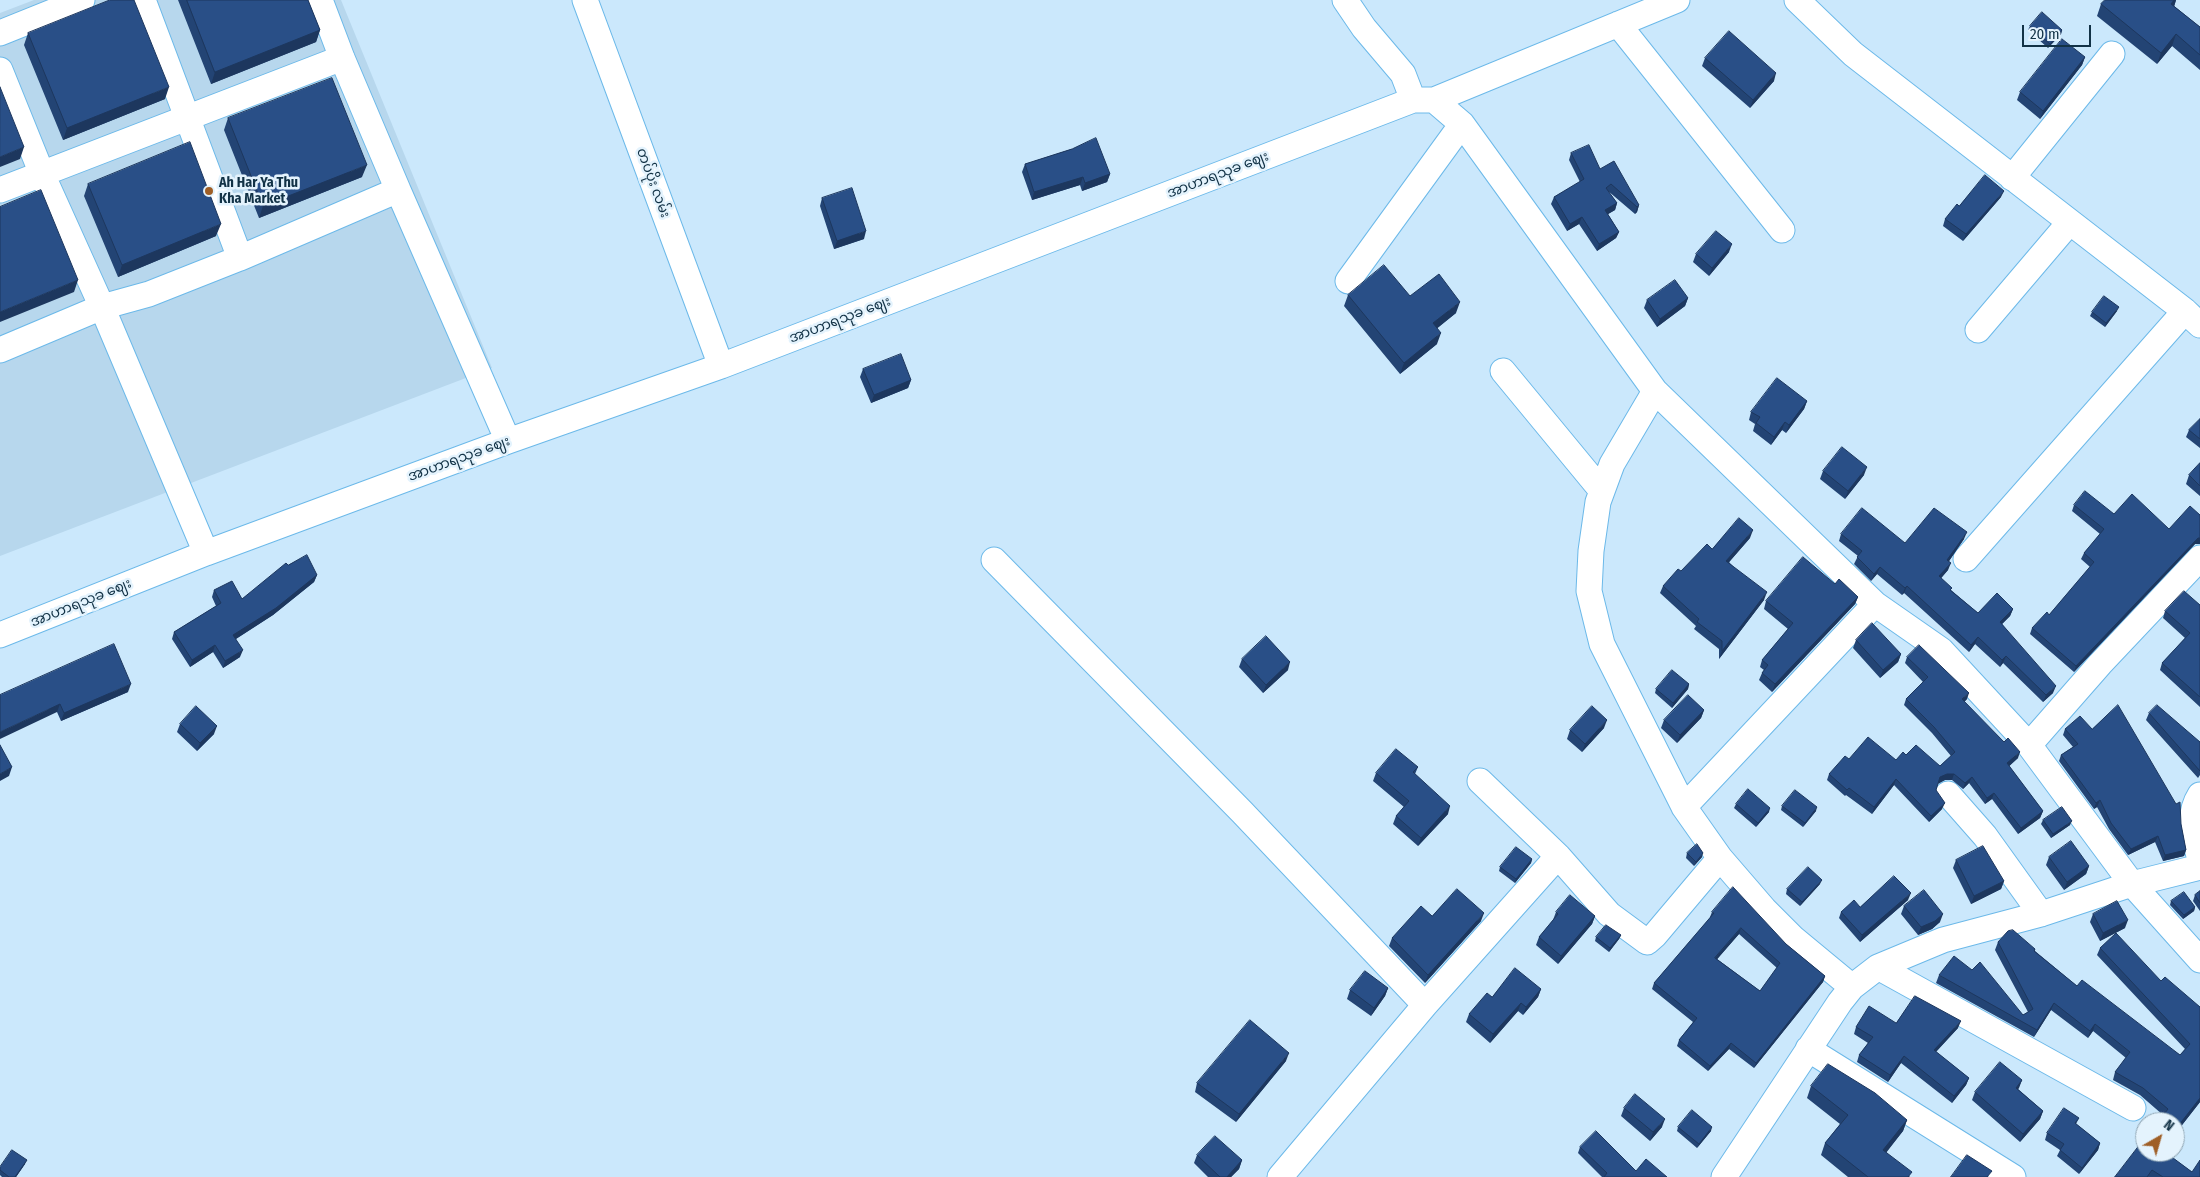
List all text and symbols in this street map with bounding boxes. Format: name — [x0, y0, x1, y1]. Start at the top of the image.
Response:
scale bar — [2025, 15, 2094, 47]
text: 20 m — [2030, 25, 2060, 43]
street label: တပ်ပိုး လမ်း — [633, 146, 673, 220]
street label: အာဟာရသုခ ဈေး — [1165, 148, 1271, 202]
place label: Ah Har Ya Thu Kha Market — [219, 175, 298, 208]
marker: Ah Har Ya Thu Kha Market — [203, 185, 215, 197]
street label: အာဟာရသုခ ဈေး — [787, 293, 893, 347]
street label: အာဟာရသုခ ဈေး — [406, 433, 512, 485]
street label: အာဟာရသုခ ဈေး — [28, 575, 134, 631]
north arrow — [2135, 1112, 2185, 1162]
text: N — [2160, 1116, 2177, 1135]

